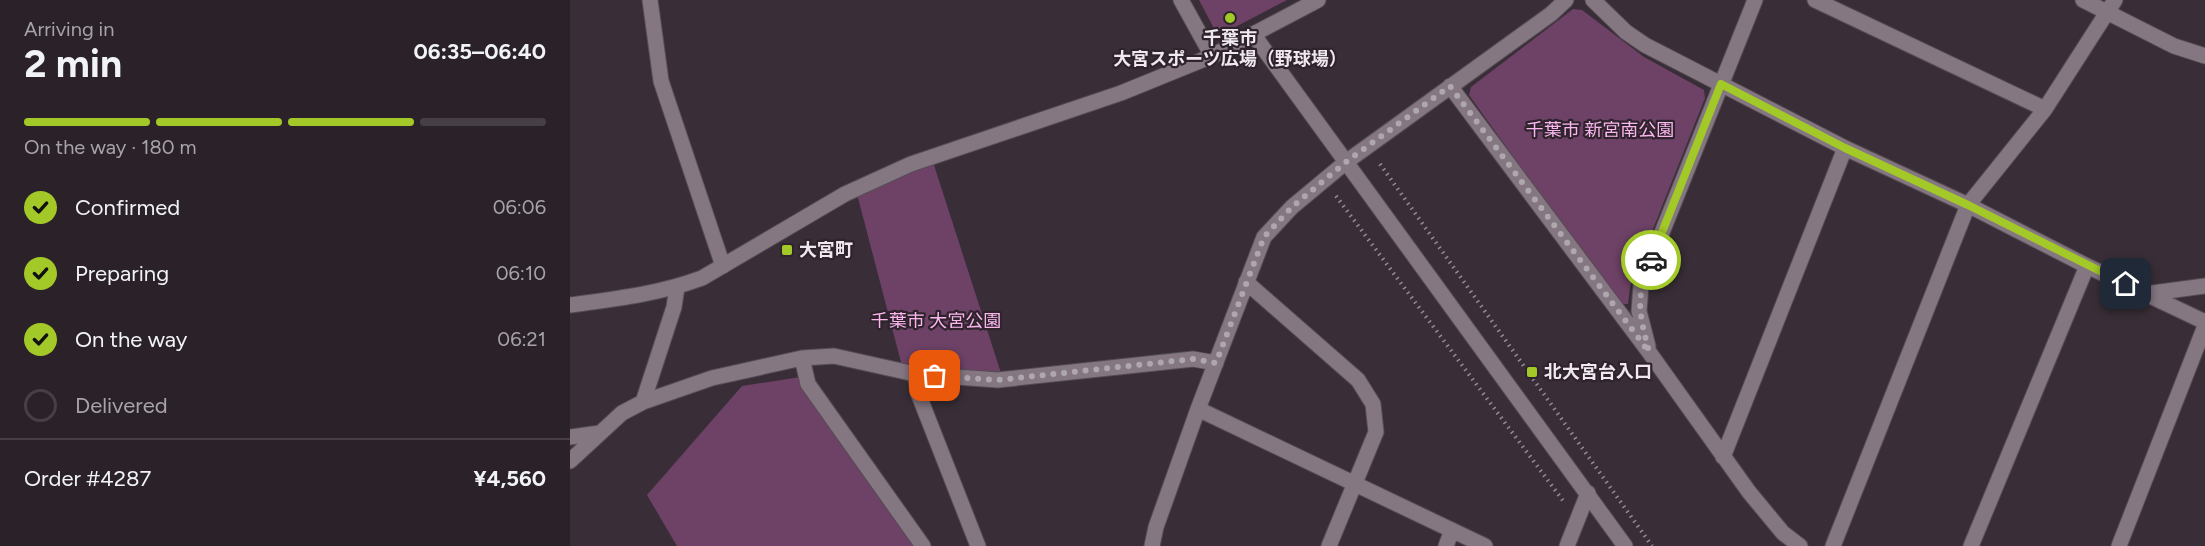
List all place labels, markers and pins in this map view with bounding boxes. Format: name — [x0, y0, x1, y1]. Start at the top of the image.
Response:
marker: 千葉市 大宮スポーツ広場（野球場） — [1223, 11, 1237, 25]
place label: 千葉市 大宮スポーツ広場（野球場） — [1113, 27, 1347, 70]
place label: 大宮町 — [799, 239, 853, 261]
marker: 大宮町 — [780, 243, 794, 257]
pin — [2100, 258, 2151, 309]
pin — [909, 350, 960, 401]
place label: 北大宮台入口 — [1544, 361, 1652, 383]
marker: 北大宮台入口 — [1525, 365, 1539, 379]

